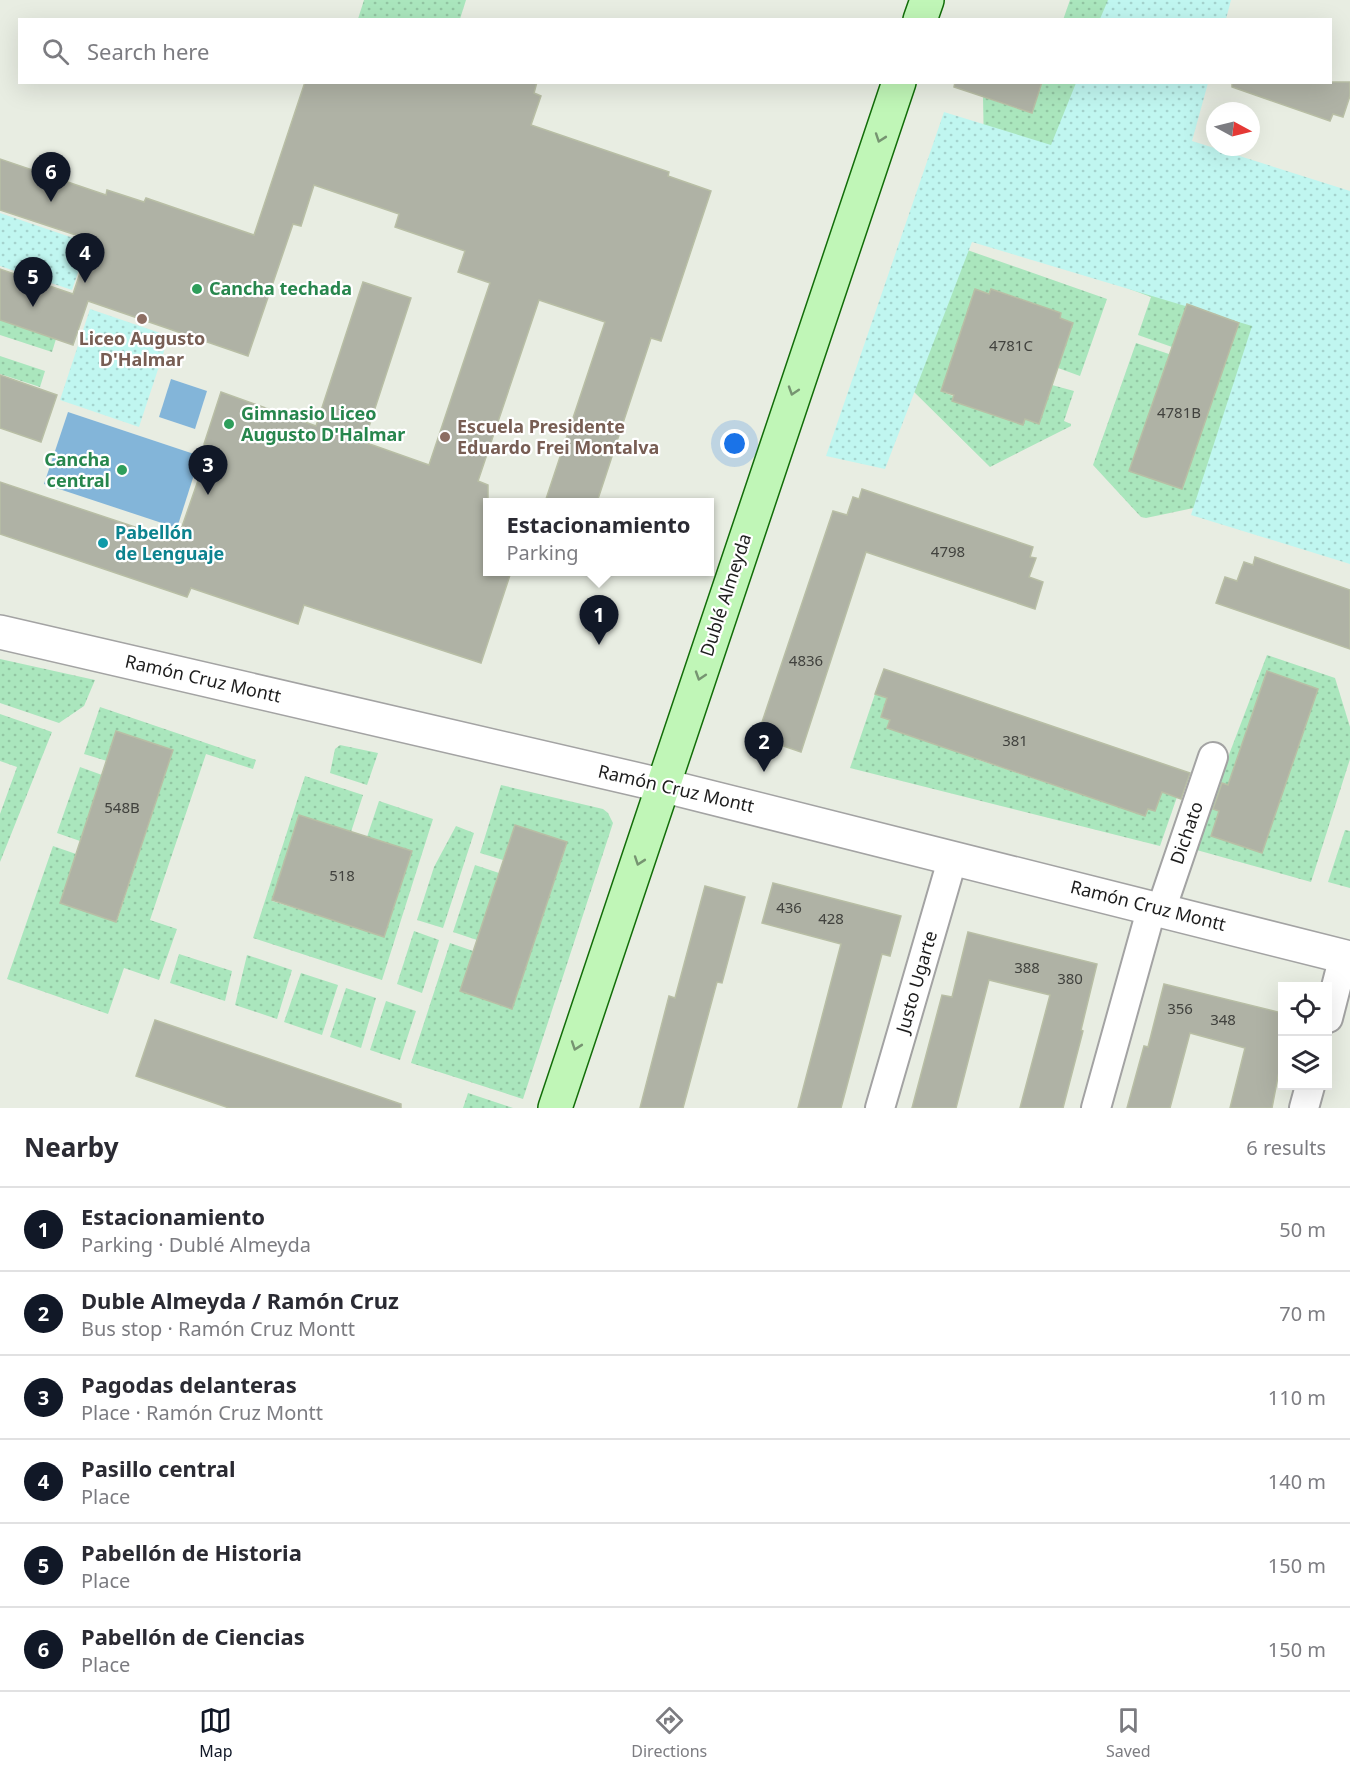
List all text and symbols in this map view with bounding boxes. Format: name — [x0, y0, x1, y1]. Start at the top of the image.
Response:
search box — [18, 18, 1332, 84]
icon: search — [39, 35, 72, 68]
text: Search here — [87, 36, 209, 66]
north arrow — [1206, 102, 1260, 156]
one-way arrow — [874, 132, 887, 143]
pin: 6 — [32, 152, 70, 202]
pin: 4 — [66, 234, 104, 283]
pin: 5 — [14, 258, 52, 307]
place label: Cancha techada — [209, 276, 352, 300]
marker: Cancha techada — [190, 282, 204, 296]
marker: Liceo Augusto D'Halmar — [135, 312, 149, 326]
place label: Liceo Augusto D'Halmar — [79, 326, 205, 371]
house number: 4781C — [989, 335, 1033, 355]
one-way arrow — [788, 385, 801, 396]
place label: Gimnasio Liceo Augusto D'Halmar — [241, 401, 405, 446]
house number: 4781B — [1157, 402, 1201, 422]
place label: Escuela Presidente Eduardo Frei Montalva — [457, 414, 659, 459]
marker: Gimnasio Liceo Augusto D'Halmar — [222, 417, 236, 431]
your location — [720, 429, 749, 458]
marker: Escuela Presidente Eduardo Frei Montalva — [438, 430, 452, 444]
pin: 3 — [188, 446, 228, 495]
place label: Cancha central — [44, 447, 110, 492]
marker: Cancha central — [115, 463, 129, 477]
popup — [483, 498, 714, 576]
text: Estacionamiento — [506, 509, 691, 539]
place label: Pabellón de Lenguaje — [115, 520, 224, 565]
street label: Dublé Almeyda — [694, 530, 756, 659]
marker: Pabellón de Lenguaje — [96, 536, 110, 550]
text: Parking — [506, 539, 579, 566]
house number: 4798 — [931, 541, 965, 561]
pin: 1 — [580, 596, 618, 645]
street label: Ramón Cruz Montt — [123, 648, 284, 708]
house number: 4836 — [789, 650, 823, 670]
one-way arrow — [695, 670, 707, 681]
pin: 2 — [744, 722, 783, 772]
house number: 381 — [1002, 730, 1028, 750]
street label: Ramón Cruz Montt — [596, 758, 757, 818]
house number: 548B — [104, 797, 140, 817]
street label: Dichato — [1164, 798, 1208, 867]
one-way arrow — [634, 855, 647, 866]
house number: 518 — [329, 865, 355, 885]
street label: Ramón Cruz Montt — [1068, 874, 1229, 936]
house number: 436 — [776, 897, 802, 917]
house number: 428 — [818, 908, 844, 928]
street label: Justo Ugarte — [889, 928, 942, 1037]
house number: 388 — [1014, 957, 1040, 977]
house number: 380 — [1057, 968, 1083, 988]
map controls — [1278, 982, 1332, 1090]
button: locate — [1278, 982, 1332, 1036]
house number: 356 — [1167, 998, 1193, 1018]
house number: 348 — [1210, 1009, 1236, 1029]
button: layers — [1278, 1036, 1332, 1090]
one-way arrow — [571, 1040, 584, 1051]
text: Nearby — [24, 1129, 119, 1165]
text: 6 results — [1246, 1134, 1326, 1161]
text: Estacionamiento — [81, 1201, 265, 1231]
text: 1 — [38, 1216, 49, 1243]
text: 50 m — [1279, 1216, 1326, 1243]
text: Parking · Dublé Almeyda — [81, 1231, 311, 1258]
text: Duble Almeyda / Ramón Cruz — [81, 1285, 399, 1315]
text: 2 — [38, 1300, 49, 1327]
text: 70 m — [1279, 1300, 1326, 1327]
text: Bus stop · Ramón Cruz Montt — [81, 1315, 355, 1342]
text: Pagodas delanteras — [81, 1369, 297, 1399]
text: 3 — [38, 1384, 49, 1411]
text: 110 m — [1268, 1384, 1326, 1411]
text: Place · Ramón Cruz Montt — [81, 1399, 323, 1426]
text: Pasillo central — [81, 1453, 236, 1483]
text: 4 — [38, 1468, 49, 1495]
text: 140 m — [1268, 1468, 1326, 1495]
text: Place — [81, 1483, 130, 1510]
text: Pabellón de Historia — [81, 1537, 302, 1567]
text: 5 — [38, 1552, 49, 1579]
text: 150 m — [1268, 1552, 1326, 1579]
text: Place — [81, 1567, 130, 1594]
text: Pabellón de Ciencias — [81, 1621, 305, 1651]
text: 6 — [38, 1636, 49, 1663]
text: 150 m — [1268, 1636, 1326, 1663]
text: Place — [81, 1651, 130, 1678]
tab: Map — [199, 1704, 233, 1762]
tab: Directions — [631, 1704, 707, 1762]
tab: Saved — [1106, 1704, 1151, 1762]

